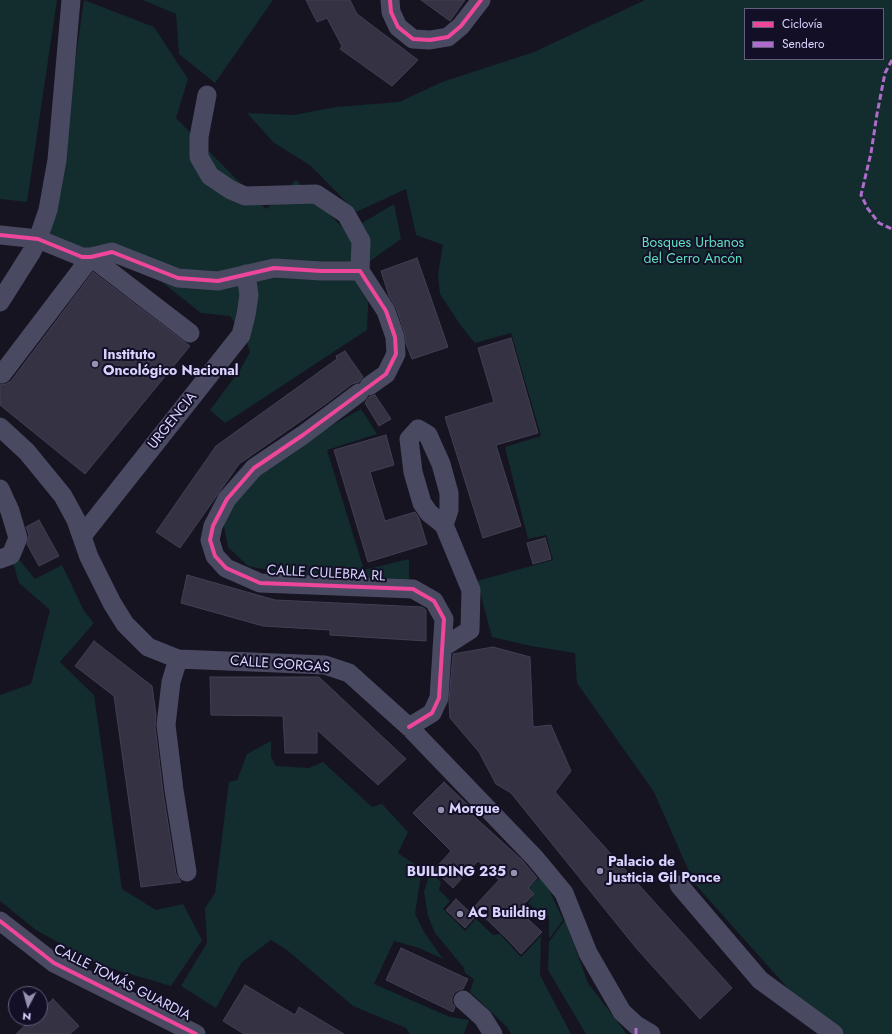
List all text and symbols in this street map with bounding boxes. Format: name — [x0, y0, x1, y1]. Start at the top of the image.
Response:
legend — [744, 8, 884, 60]
text: Ciclovía — [782, 15, 822, 33]
text: Sendero — [782, 35, 825, 53]
park label: Bosques Urbanos del Cerro Ancón — [642, 236, 744, 268]
place label: Instituto Oncológico Nacional — [103, 348, 239, 380]
marker: Instituto Oncológico Nacional — [90, 359, 100, 369]
street label: URGENCIA — [145, 389, 201, 453]
street label: CALLE CULEBRA RL — [266, 563, 386, 585]
street label: CALLE GORGAS — [229, 653, 331, 677]
place label: Morgue — [449, 802, 500, 818]
marker: Morgue — [436, 805, 446, 815]
place label: Palacio de Justicia Gil Ponce — [608, 855, 721, 888]
place label: BUILDING 235 — [407, 865, 506, 881]
marker: Palacio de Justicia Gil Ponce — [595, 866, 605, 876]
marker: BUILDING 235 — [509, 868, 519, 878]
place label: AC Building — [468, 906, 546, 922]
marker: AC Building — [455, 909, 465, 919]
street label: CALLE TOMÁS GUARDIA — [51, 941, 193, 1025]
north arrow — [8, 986, 48, 1026]
text: N — [22, 1009, 32, 1025]

